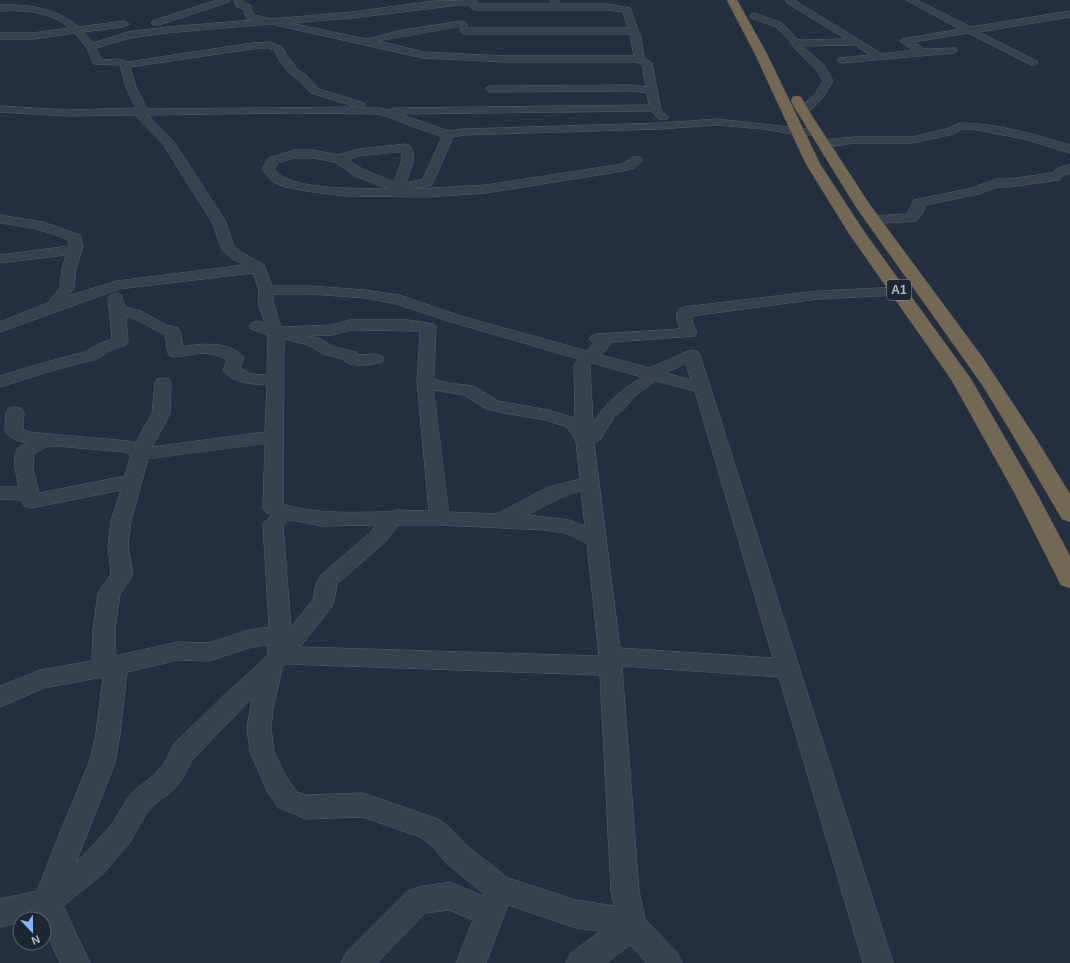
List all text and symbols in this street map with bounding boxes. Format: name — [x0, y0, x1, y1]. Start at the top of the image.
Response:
road number: A1 — [887, 280, 911, 300]
north arrow — [12, 911, 52, 951]
text: N — [30, 933, 42, 947]

